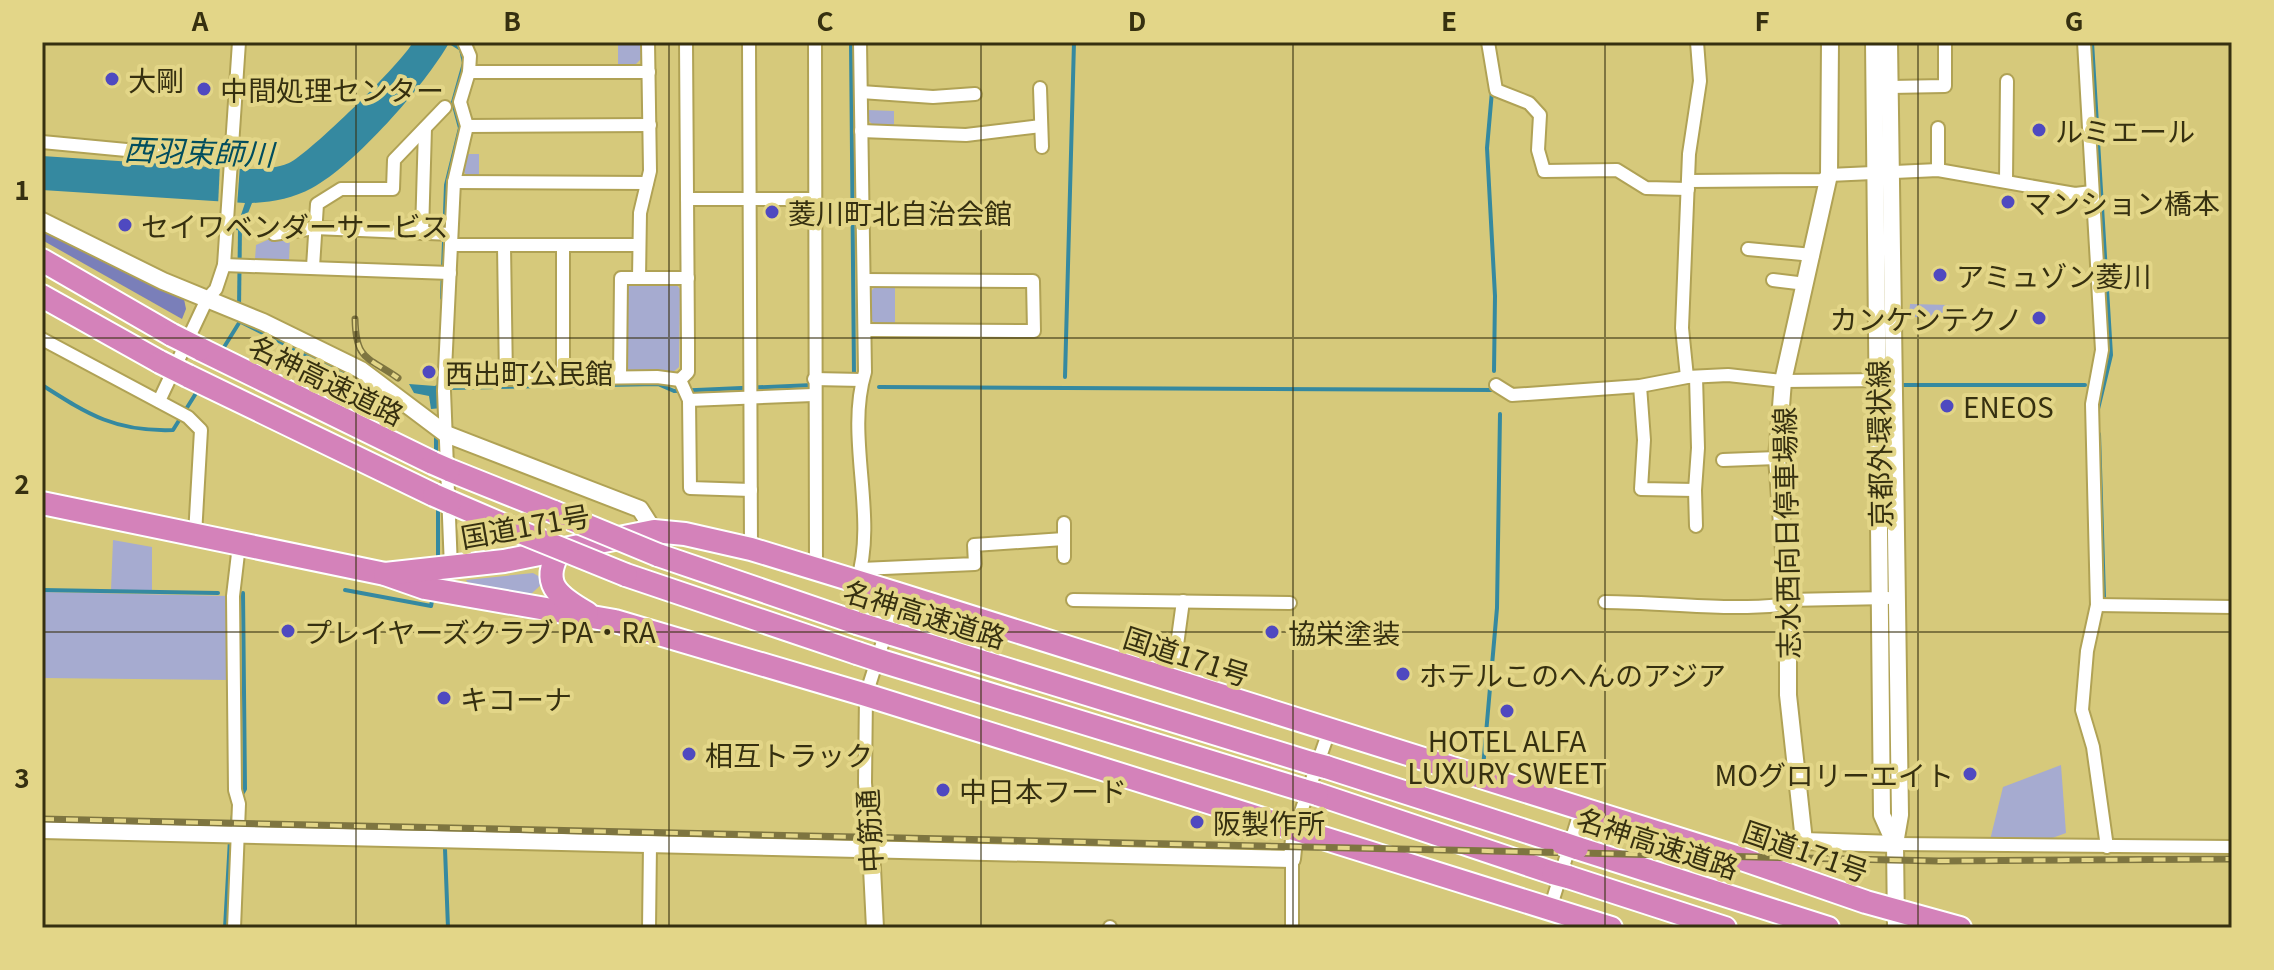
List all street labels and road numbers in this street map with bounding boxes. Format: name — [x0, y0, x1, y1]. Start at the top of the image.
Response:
street label: 名神高速道路 — [243, 324, 411, 434]
street label: 京都外環状線 — [1857, 360, 1899, 528]
street label: 志水西向日停車場線 — [1763, 407, 1807, 659]
street label: 国道171号 — [457, 494, 593, 556]
street label: 名神高速道路 — [839, 569, 1011, 657]
street label: 国道171号 — [1119, 616, 1255, 694]
street label: 中筋通 — [846, 788, 890, 874]
street label: 名神高速道路 — [1572, 797, 1744, 887]
street label: 国道171号 — [1738, 810, 1874, 890]

